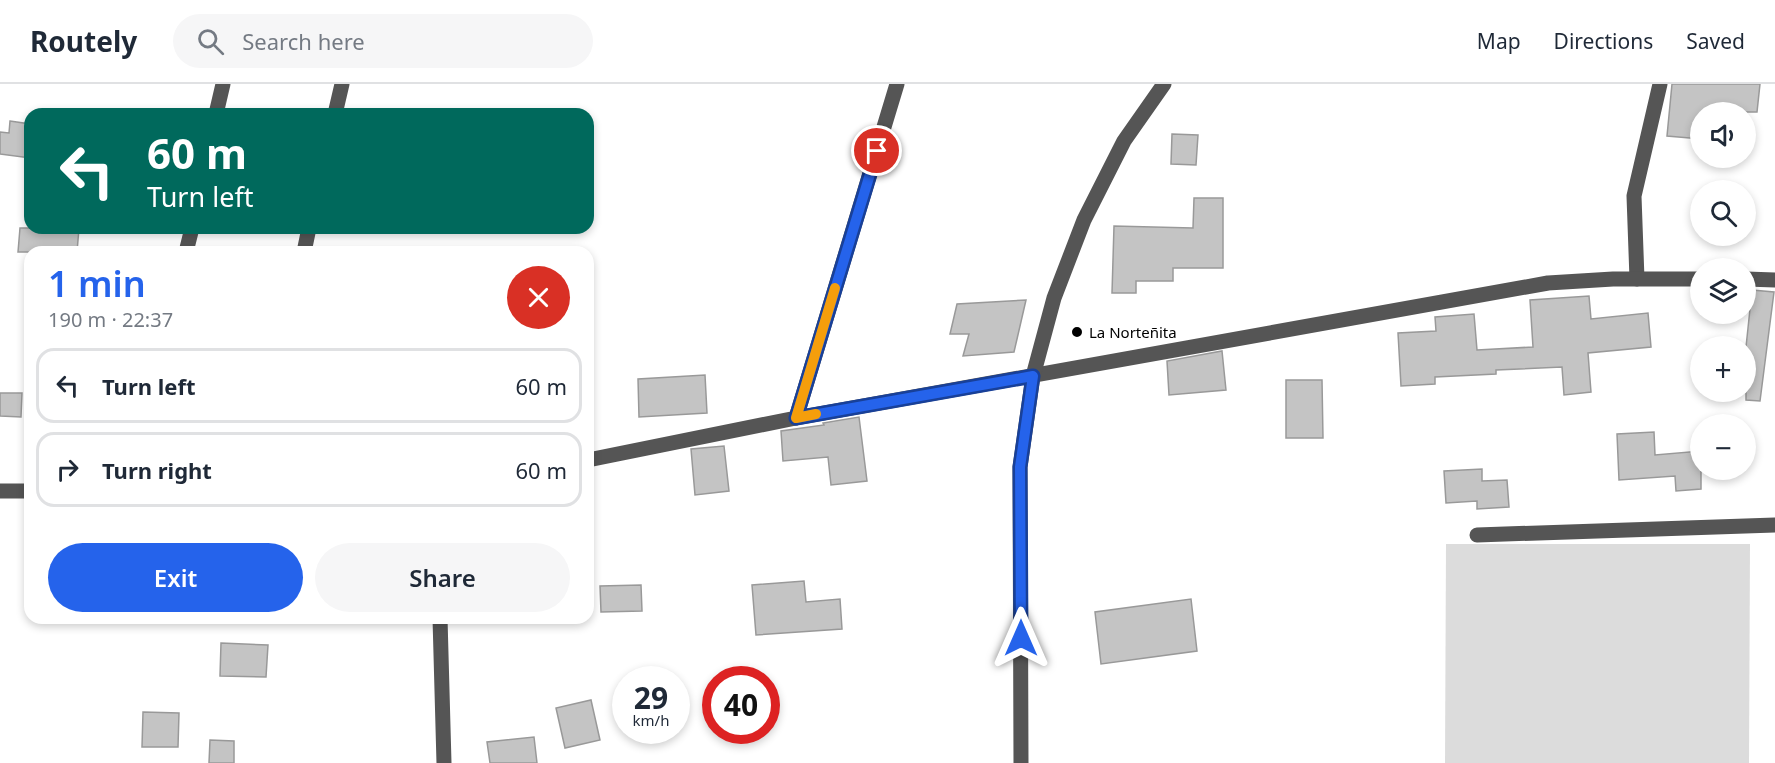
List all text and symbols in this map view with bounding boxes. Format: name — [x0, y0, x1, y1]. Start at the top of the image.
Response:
search box — [173, 14, 593, 68]
text: Routely — [30, 22, 137, 60]
icon: search — [194, 25, 227, 58]
text: Search here — [242, 26, 365, 56]
text: Map — [1477, 27, 1521, 55]
text: Directions — [1554, 27, 1653, 55]
text: Saved — [1686, 27, 1745, 55]
map controls — [1690, 102, 1756, 480]
button: sound — [1690, 102, 1756, 168]
text: 60 m — [147, 124, 247, 181]
pin — [851, 125, 902, 176]
icon: left — [48, 132, 126, 210]
icon: arrive — [860, 134, 893, 167]
text: Turn left — [147, 178, 253, 215]
button: search — [1690, 180, 1756, 246]
button: layers — [1690, 258, 1756, 324]
text: 1 min — [48, 259, 146, 308]
button: close — [507, 266, 570, 329]
text: 190 m · 22:37 — [48, 306, 173, 333]
place label: La Norteñita — [1089, 322, 1177, 342]
marker: La Norteñita — [1070, 325, 1084, 339]
button: + — [1690, 336, 1756, 402]
icon: left — [51, 369, 84, 402]
text: Turn left — [102, 371, 196, 401]
text: 60 m — [516, 371, 567, 401]
button: − — [1690, 414, 1756, 480]
icon: right — [51, 453, 84, 486]
text: Turn right — [102, 455, 212, 485]
text: 60 m — [516, 455, 567, 485]
button: Exit — [48, 543, 303, 612]
button: Share — [315, 543, 570, 612]
position arrow — [989, 606, 1053, 670]
speed limit sign: 40 — [702, 666, 780, 744]
text: 29 — [634, 677, 668, 718]
text: km/h — [633, 710, 669, 730]

